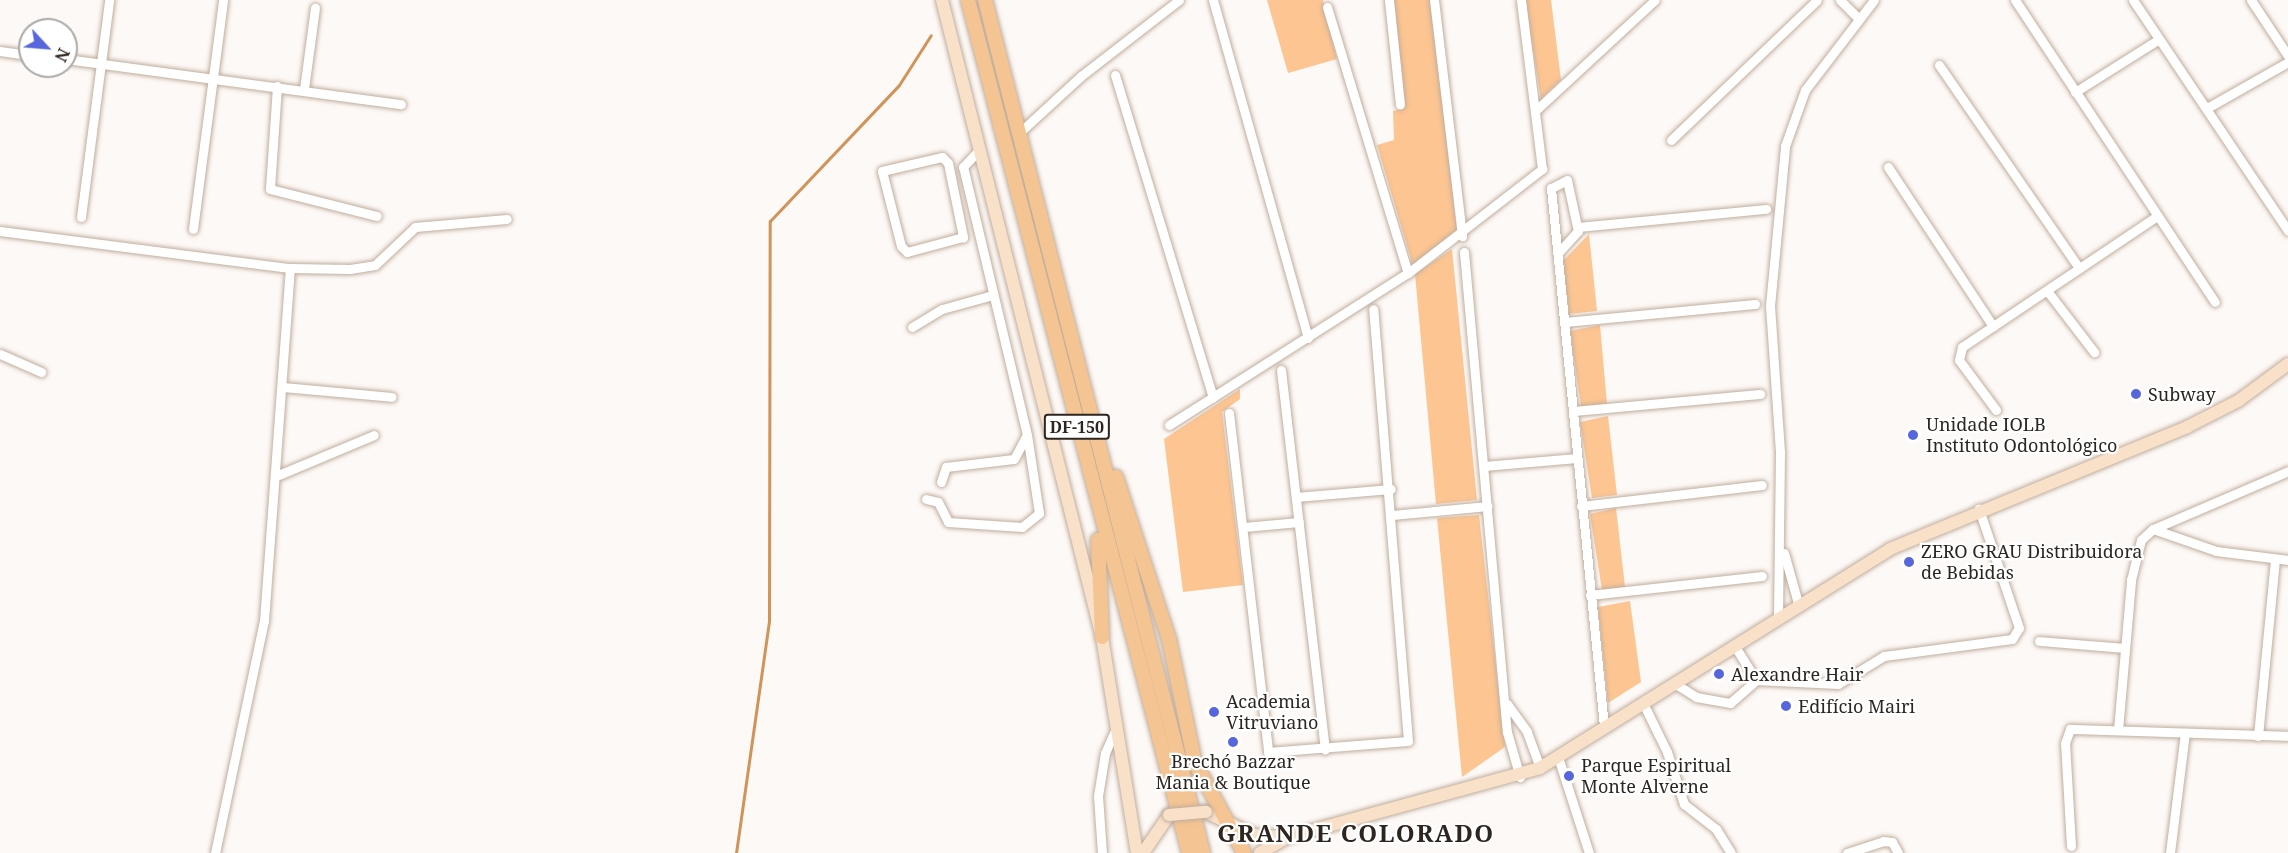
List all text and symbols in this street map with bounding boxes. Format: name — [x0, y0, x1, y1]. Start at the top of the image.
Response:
north arrow — [18, 18, 78, 78]
text: N — [50, 45, 75, 65]
place label: Subway — [2148, 383, 2216, 405]
marker: Subway — [2129, 387, 2143, 401]
road number: DF-150 — [1042, 414, 1112, 440]
place label: Unidade IOLB Instituto Odontológico — [1926, 414, 2117, 456]
marker: Unidade IOLB Instituto Odontológico — [1904, 426, 1922, 444]
place label: ZERO GRAU Distribuidora de Bebidas — [1921, 541, 2142, 584]
marker: ZERO GRAU Distribuidora de Bebidas — [1902, 555, 1916, 569]
place label: Alexandre Hair — [1731, 663, 1864, 685]
marker: Alexandre Hair — [1712, 667, 1726, 681]
place label: Academia Vitruviano — [1226, 691, 1318, 734]
place label: Edifício Mairi — [1798, 695, 1915, 717]
marker: Edifício Mairi — [1779, 699, 1793, 713]
marker: Academia Vitruviano — [1207, 705, 1221, 719]
marker: Brechó Bazzar Mania & Boutique — [1226, 735, 1240, 749]
place label: Brechó Bazzar Mania & Boutique — [1155, 751, 1311, 794]
place label: Parque Espiritual Monte Alverne — [1581, 755, 1731, 798]
marker: Parque Espiritual Monte Alverne — [1562, 769, 1576, 783]
district label: GRANDE COLORADO — [1217, 819, 1495, 847]

